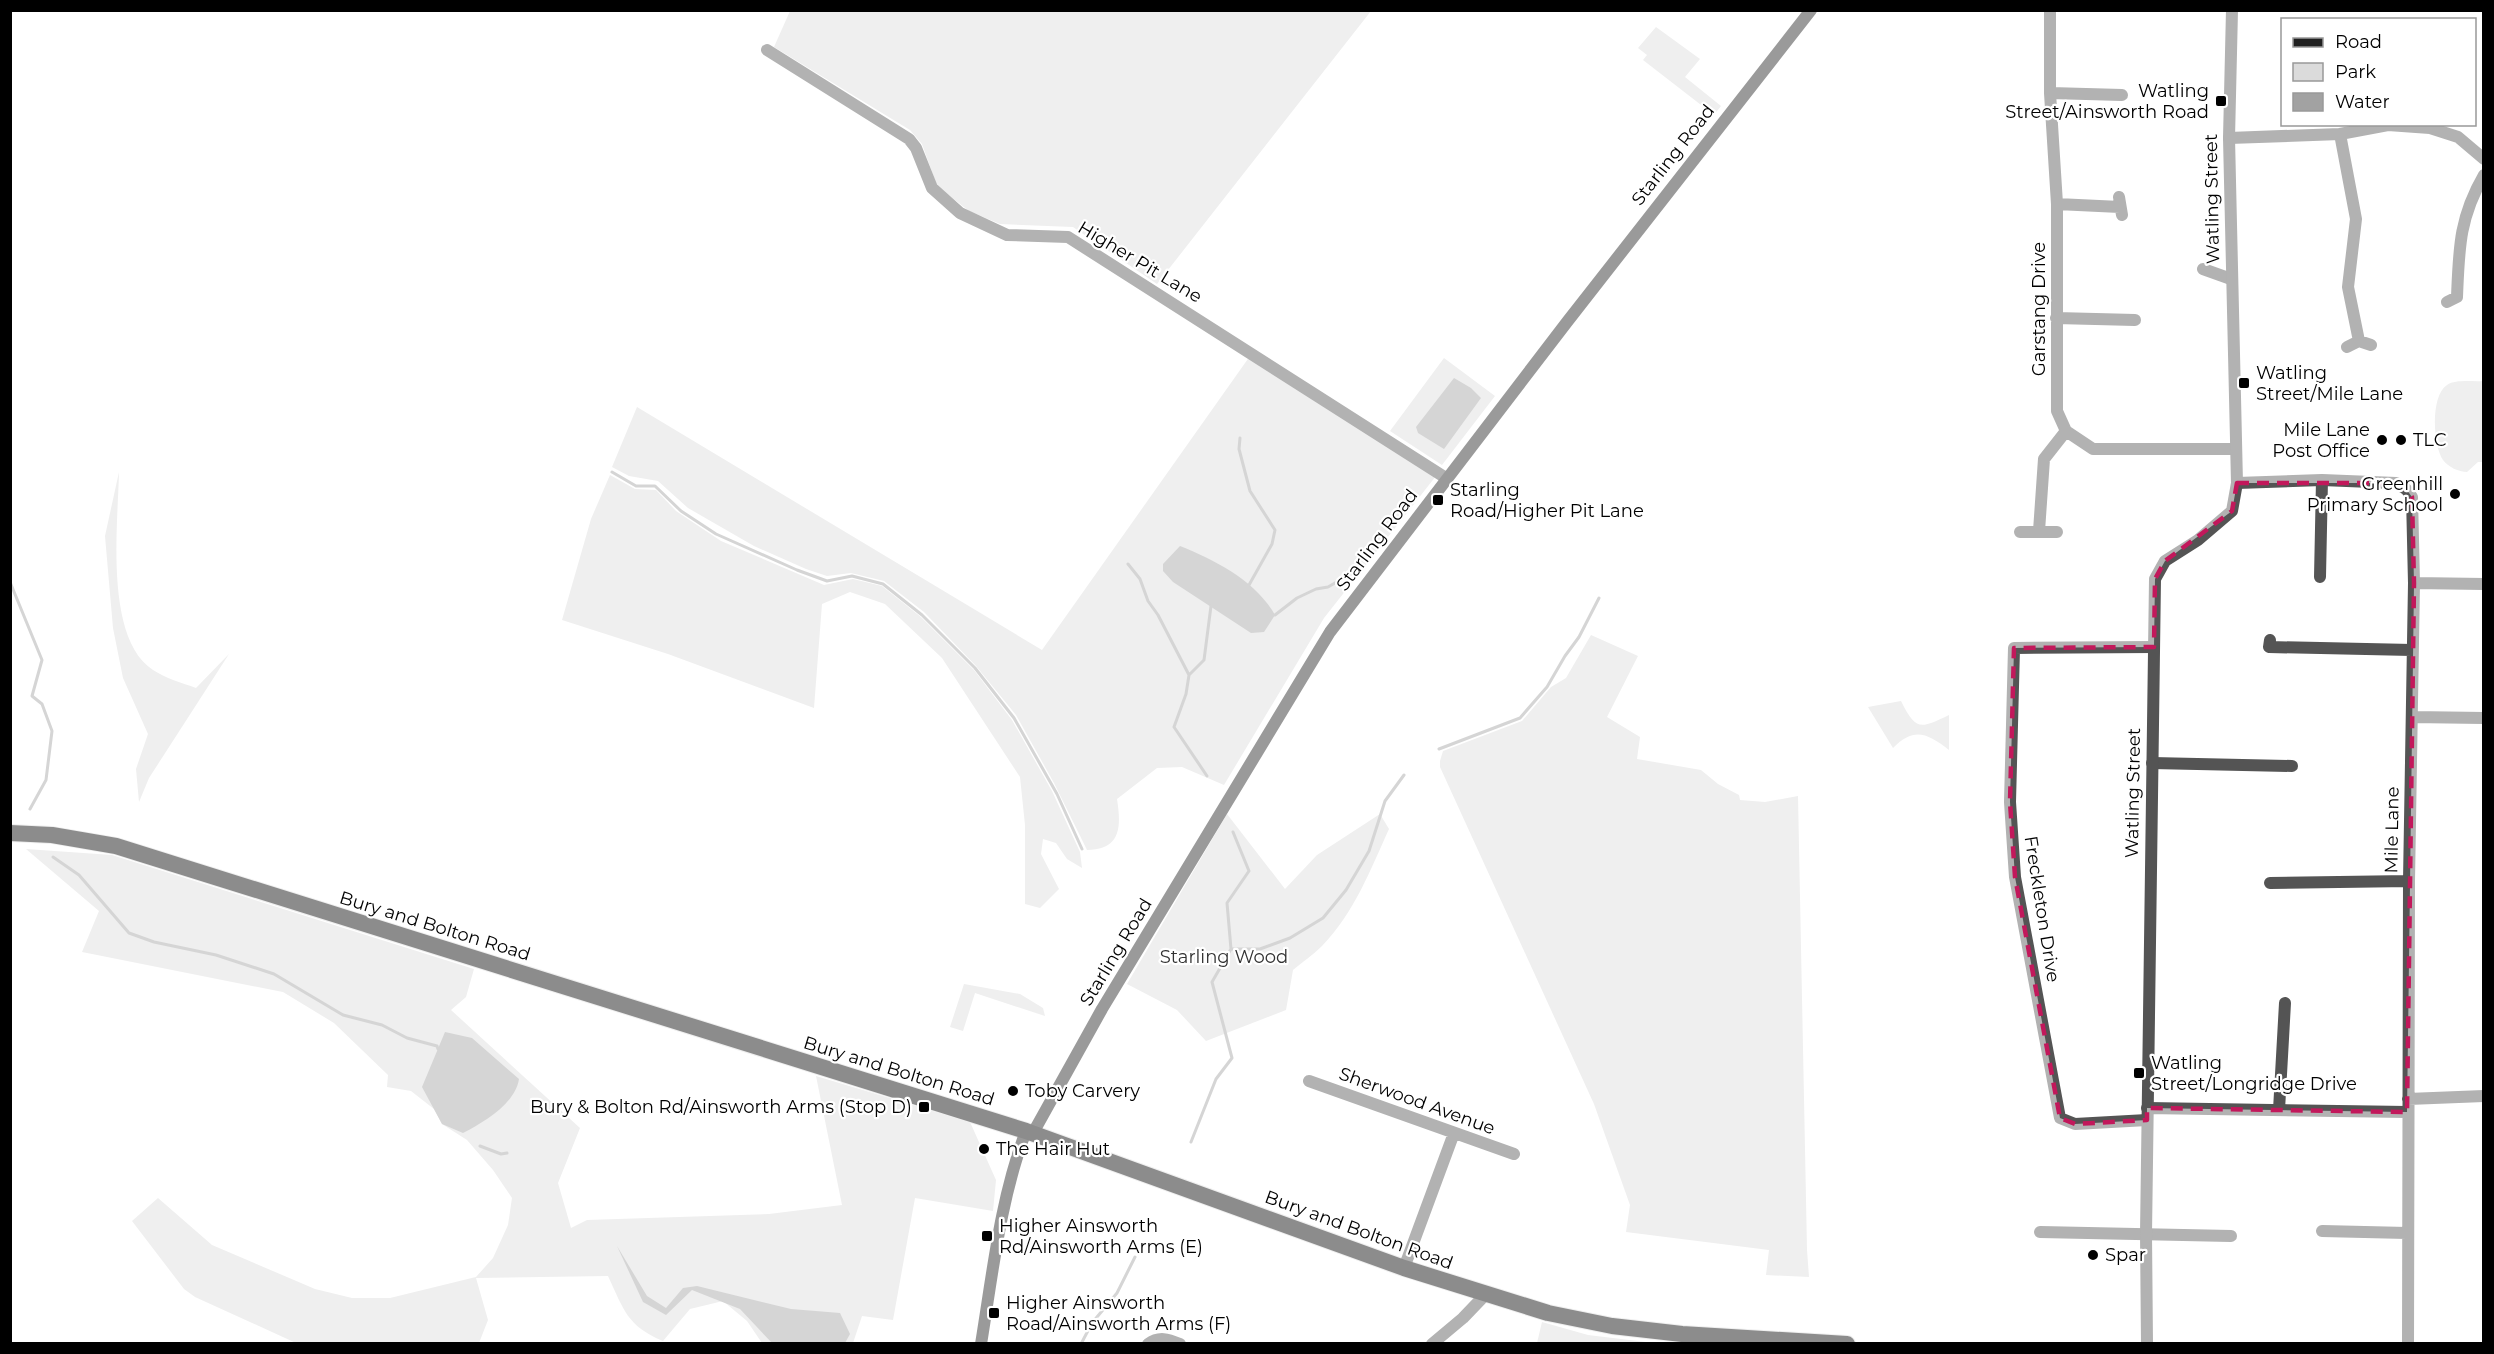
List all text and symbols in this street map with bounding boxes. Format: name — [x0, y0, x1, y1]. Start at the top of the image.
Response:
legend — [2281, 18, 2476, 126]
text: Road — [2335, 31, 2382, 53]
text: Park — [2335, 61, 2376, 83]
place label: Watling Street/Ainsworth Road — [2005, 80, 2209, 123]
text: Water — [2335, 91, 2390, 113]
marker: Watling Street/Ainsworth Road — [2214, 94, 2228, 108]
street label: Starling Road — [1627, 100, 1719, 210]
street label: Watling Street — [2200, 134, 2224, 264]
street label: Higher Pit Lane — [1074, 216, 1206, 308]
street label: Garstang Drive — [2028, 242, 2050, 376]
place label: Watling Street/Mile Lane — [2256, 362, 2403, 405]
marker: Watling Street/Mile Lane — [2237, 376, 2251, 390]
place label: Mile Lane Post Office — [2272, 419, 2370, 462]
place label: TLC — [2413, 429, 2447, 451]
marker: Mile Lane Post Office — [2375, 433, 2389, 447]
marker: TLC — [2394, 433, 2408, 447]
place label: Greenhill Primary School — [2307, 473, 2443, 516]
place label: Starling Road/Higher Pit Lane — [1450, 479, 1644, 522]
street label: Starling Road — [1332, 485, 1422, 595]
marker: Greenhill Primary School — [2448, 487, 2462, 501]
marker: Starling Road/Higher Pit Lane — [1431, 493, 1445, 507]
street label: Watling Street — [2121, 728, 2145, 858]
street label: Mile Lane — [2380, 786, 2404, 874]
street label: Freckleton Drive — [2020, 834, 2064, 984]
street label: Bury and Bolton Road — [337, 886, 533, 966]
street label: Starling Road — [1075, 894, 1157, 1010]
park label: Starling Wood — [1160, 946, 1288, 968]
street label: Bury and Bolton Road — [801, 1031, 997, 1111]
place label: Watling Street/Longridge Drive — [2151, 1052, 2357, 1095]
street label: Sherwood Avenue — [1336, 1063, 1498, 1140]
marker: Watling Street/Longridge Drive — [2132, 1066, 2146, 1080]
place label: Toby Carvery — [1025, 1080, 1140, 1102]
marker: Toby Carvery — [1006, 1084, 1020, 1098]
place label: Bury & Bolton Rd/Ainsworth Arms (Stop D) — [530, 1096, 912, 1118]
marker: Bury & Bolton Rd/Ainsworth Arms (Stop D) — [917, 1100, 931, 1114]
place label: The Hair Hut — [996, 1138, 1110, 1160]
marker: The Hair Hut — [977, 1142, 991, 1156]
street label: Bury and Bolton Road — [1262, 1186, 1456, 1274]
place label: Higher Ainsworth Rd/Ainsworth Arms (E) — [999, 1215, 1203, 1258]
marker: Higher Ainsworth Rd/Ainsworth Arms (E) — [980, 1229, 994, 1243]
place label: Spar — [2105, 1244, 2146, 1266]
marker: Spar — [2086, 1248, 2100, 1262]
place label: Higher Ainsworth Road/Ainsworth Arms (F) — [1006, 1292, 1231, 1335]
marker: Higher Ainsworth Road/Ainsworth Arms (F) — [987, 1306, 1001, 1320]

